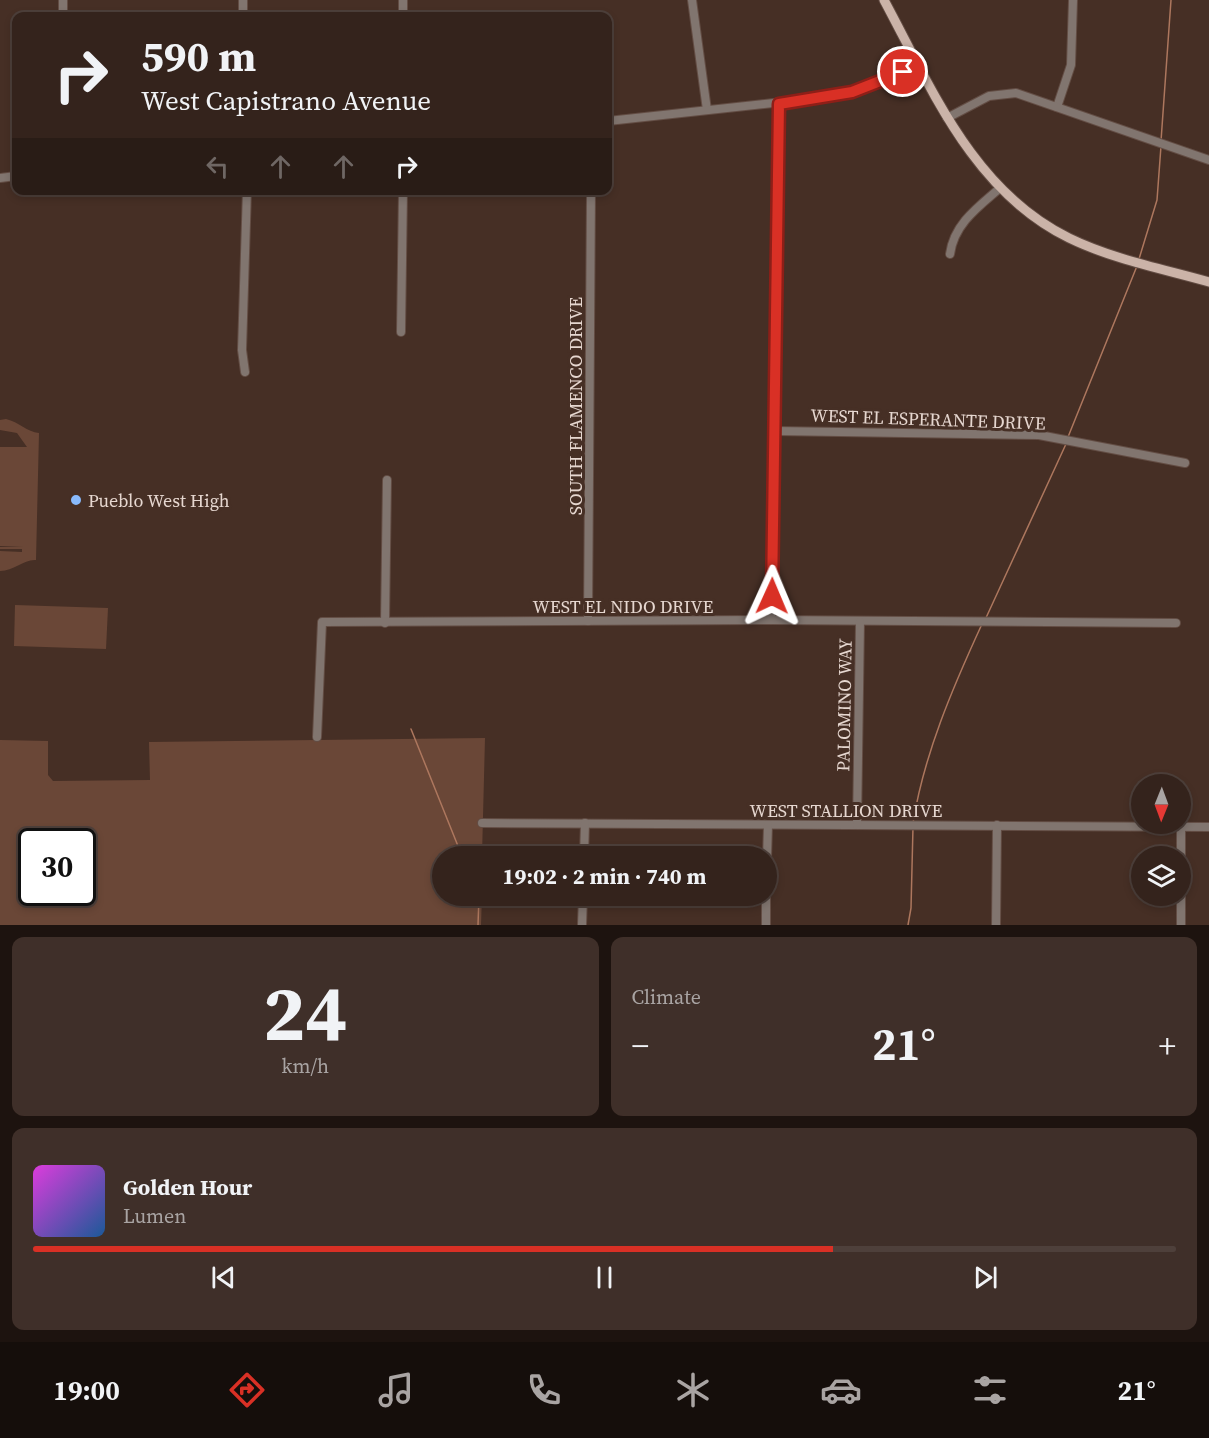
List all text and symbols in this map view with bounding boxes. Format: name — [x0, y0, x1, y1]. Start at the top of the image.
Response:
text: 590 m — [141, 27, 256, 85]
icon: right — [42, 36, 120, 114]
pin — [877, 46, 928, 97]
icon: arrive — [886, 55, 919, 88]
text: West Capistrano Avenue — [141, 82, 431, 119]
icon: left — [201, 150, 234, 183]
icon: ahead — [264, 150, 297, 183]
icon: ahead — [327, 150, 360, 183]
icon: right — [390, 150, 423, 183]
street label: SOUTH FLAMENCO DRIVE — [563, 297, 588, 515]
street label: WEST EL ESPERANTE DRIVE — [810, 402, 1046, 436]
place label: Pueblo West High — [88, 488, 230, 513]
marker: Pueblo West High — [69, 493, 83, 507]
position arrow — [740, 564, 804, 628]
street label: WEST EL NIDO DRIVE — [533, 594, 714, 619]
street label: PALOMINO WAY — [830, 638, 858, 772]
north arrow — [1131, 774, 1191, 834]
map controls — [1131, 774, 1191, 906]
street label: WEST STALLION DRIVE — [750, 798, 943, 823]
speed limit sign: 30 — [18, 828, 96, 906]
button: layers — [1131, 846, 1191, 906]
text: 19:02 · 2 min · 740 m — [503, 861, 706, 891]
text: 24 — [263, 959, 348, 1066]
text: Climate — [632, 983, 701, 1011]
text: 21° — [872, 1013, 936, 1075]
text: − — [632, 1023, 649, 1068]
text: + — [1158, 1023, 1176, 1068]
text: km/h — [281, 1052, 329, 1080]
text: Golden Hour — [123, 1172, 252, 1202]
text: Lumen — [123, 1202, 186, 1230]
icon: previous — [207, 1261, 240, 1294]
icon: pause — [588, 1261, 621, 1294]
icon: next — [969, 1261, 1002, 1294]
icon: directions — [226, 1369, 268, 1411]
icon: music — [375, 1369, 417, 1411]
icon: phone — [523, 1369, 565, 1411]
icon: climate — [672, 1369, 714, 1411]
icon: car — [820, 1369, 862, 1411]
icon: filters — [969, 1369, 1011, 1411]
text: 19:00 — [53, 1372, 120, 1409]
text: 21° — [1118, 1372, 1156, 1409]

